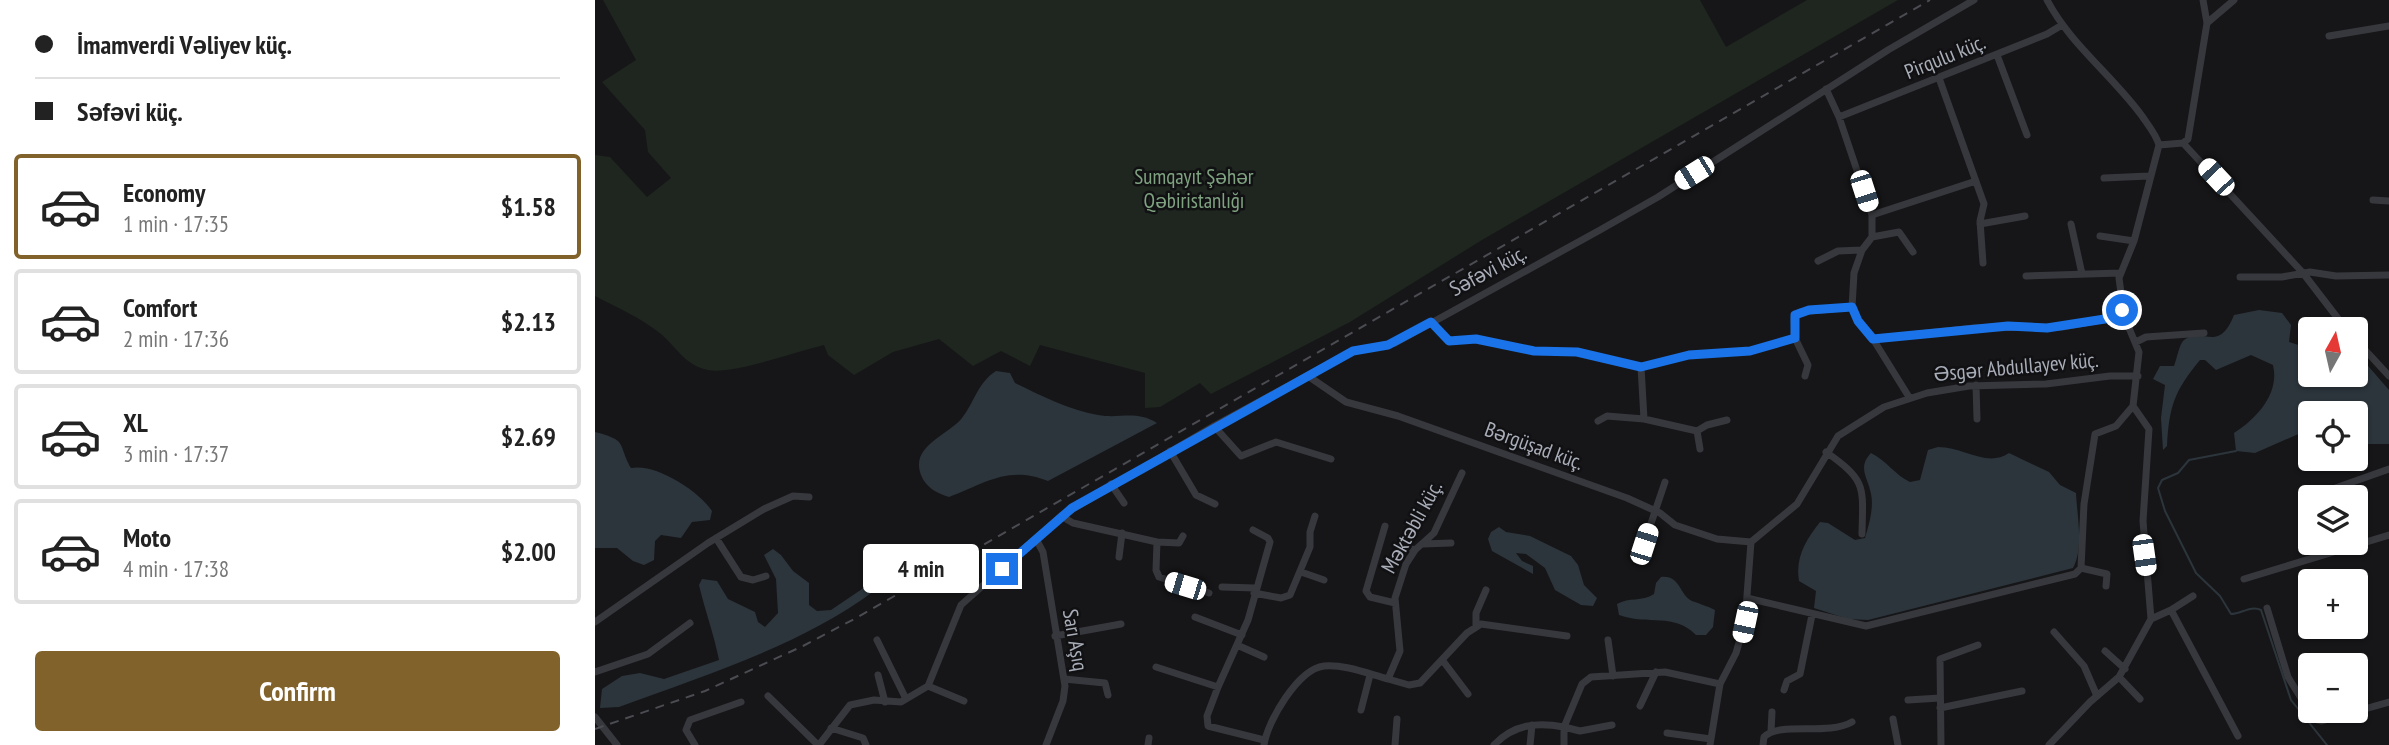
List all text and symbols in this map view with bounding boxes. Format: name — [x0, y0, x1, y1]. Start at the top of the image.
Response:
text: İmamverdi Vəliyev küç. — [77, 28, 292, 61]
street label: Pirqulu küç. — [1900, 28, 1989, 85]
text: Səfəvi küç. — [77, 95, 183, 128]
car — [1671, 153, 1718, 193]
car — [2194, 154, 2239, 200]
park label: Sumqayıt Şəhər Qəbiristanlığı — [1134, 163, 1254, 214]
car — [1848, 168, 1881, 214]
icon: car — [39, 175, 102, 238]
text: Economy — [123, 176, 205, 209]
text: $1.58 — [501, 190, 556, 223]
text: 1 min · 17:35 — [123, 209, 229, 238]
street label: Səfəvi küç. — [1445, 239, 1531, 302]
icon: car — [39, 290, 102, 353]
text: Comfort — [123, 291, 197, 324]
route start — [2106, 294, 2138, 326]
text: $2.13 — [501, 305, 556, 338]
north arrow — [2298, 317, 2368, 387]
map controls — [2298, 317, 2368, 723]
text: 2 min · 17:36 — [123, 324, 229, 353]
street label: Əsgər Abdullayev küç. — [1932, 346, 2100, 387]
button: locate — [2298, 401, 2368, 471]
icon: car — [39, 405, 102, 468]
text: XL — [123, 406, 148, 439]
street label: Bərgüşad küç. — [1481, 415, 1587, 476]
text: $2.69 — [501, 420, 556, 453]
text: 3 min · 17:37 — [123, 439, 229, 468]
street label: Məktəbli küç. — [1375, 476, 1448, 578]
button: layers — [2298, 485, 2368, 555]
icon: car — [39, 520, 102, 583]
text: Moto — [123, 521, 171, 554]
car — [1628, 521, 1661, 567]
car — [2131, 533, 2158, 577]
text: $2.00 — [501, 535, 556, 568]
callout: 4 min — [862, 544, 977, 594]
route end — [986, 553, 1018, 585]
text: 4 min · 17:38 — [123, 554, 229, 583]
text: 4 min — [898, 554, 944, 583]
button: + — [2298, 569, 2368, 639]
car — [1162, 570, 1209, 602]
car — [1731, 599, 1760, 645]
street label: Sarı Aşıq — [1057, 607, 1094, 673]
button: Confirm — [35, 651, 560, 731]
button: − — [2298, 653, 2368, 723]

